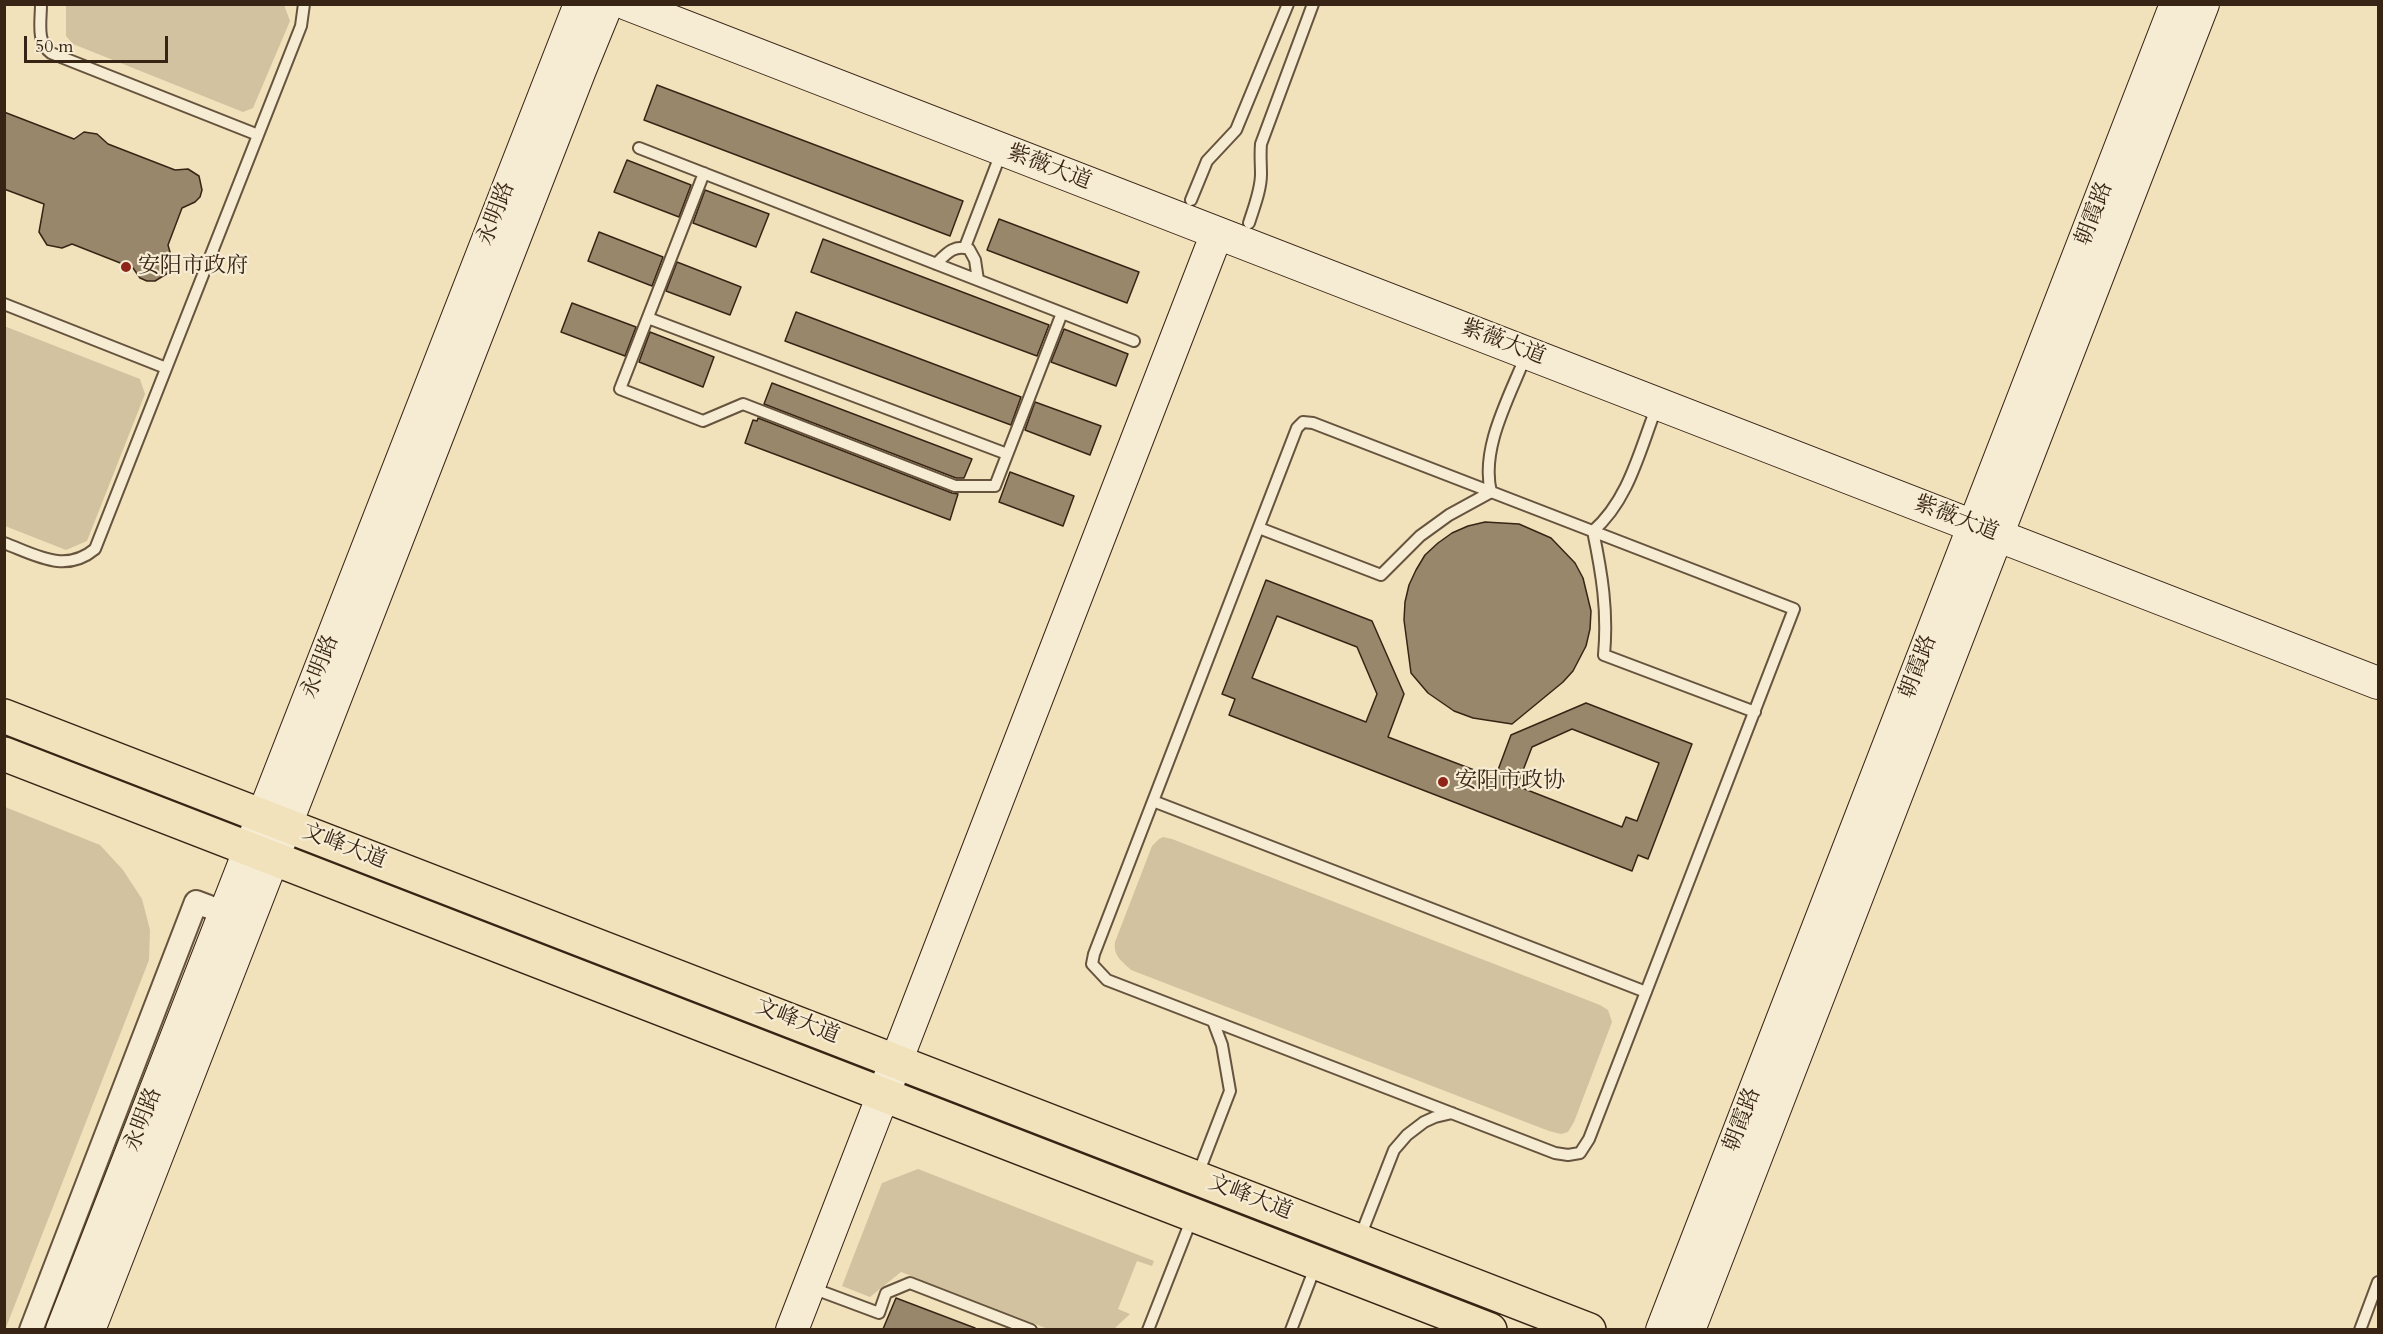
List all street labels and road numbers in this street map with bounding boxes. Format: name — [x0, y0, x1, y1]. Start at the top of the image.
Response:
street label: 紫薇大道 — [1003, 140, 1095, 196]
street label: 永明路 — [473, 178, 521, 250]
street label: 朝霞路 — [2071, 178, 2119, 250]
street label: 紫薇大道 — [1457, 315, 1549, 371]
street label: 紫薇大道 — [1910, 491, 2002, 547]
street label: 永明路 — [297, 631, 345, 703]
street label: 朝霞路 — [1895, 631, 1943, 703]
street label: 文峰大道 — [298, 819, 390, 875]
street label: 文峰大道 — [751, 994, 843, 1050]
street label: 永明路 — [120, 1084, 168, 1156]
street label: 朝霞路 — [1719, 1084, 1767, 1156]
street label: 文峰大道 — [1204, 1170, 1296, 1226]

